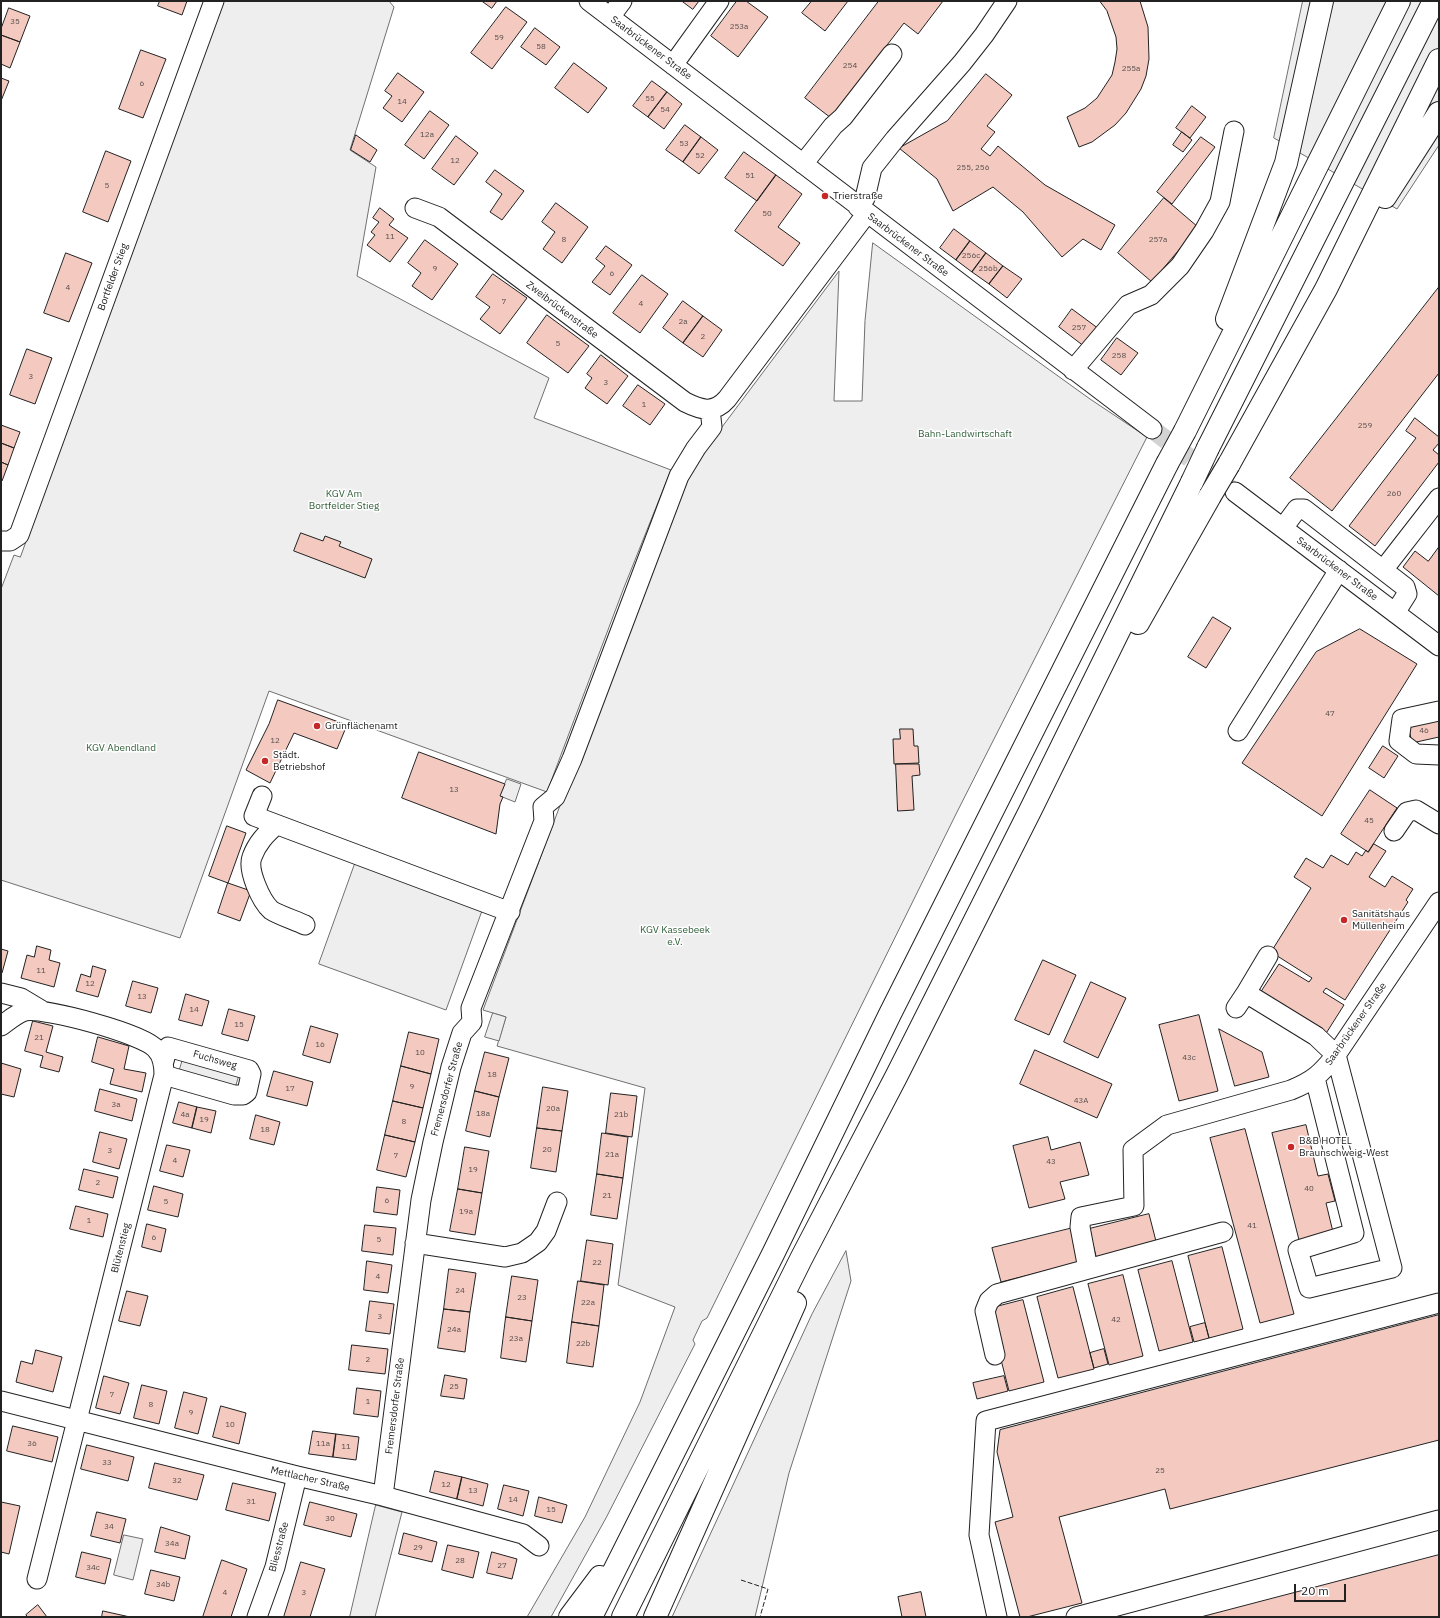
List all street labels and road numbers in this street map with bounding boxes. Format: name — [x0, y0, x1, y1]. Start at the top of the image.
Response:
street label: Saarbrückener Straße — [608, 14, 694, 82]
street label: Saarbrückener Straße — [865, 211, 951, 279]
street label: Bortfelder Stieg — [95, 242, 131, 312]
street label: Zweibrückenstraße — [524, 279, 600, 341]
street label: Saarbrückener Straße — [1294, 535, 1380, 603]
street label: Saarbrückener Straße — [1323, 980, 1389, 1068]
street label: Fremersdorfer Straße — [429, 1040, 465, 1138]
street label: Fuchsweg — [192, 1048, 238, 1072]
street label: Blütenstieg — [109, 1222, 133, 1274]
street label: Fremersdorfer Straße — [383, 1357, 407, 1455]
street label: Mettlacher Straße — [269, 1464, 351, 1494]
street label: Bliesstraße — [267, 1521, 291, 1573]

